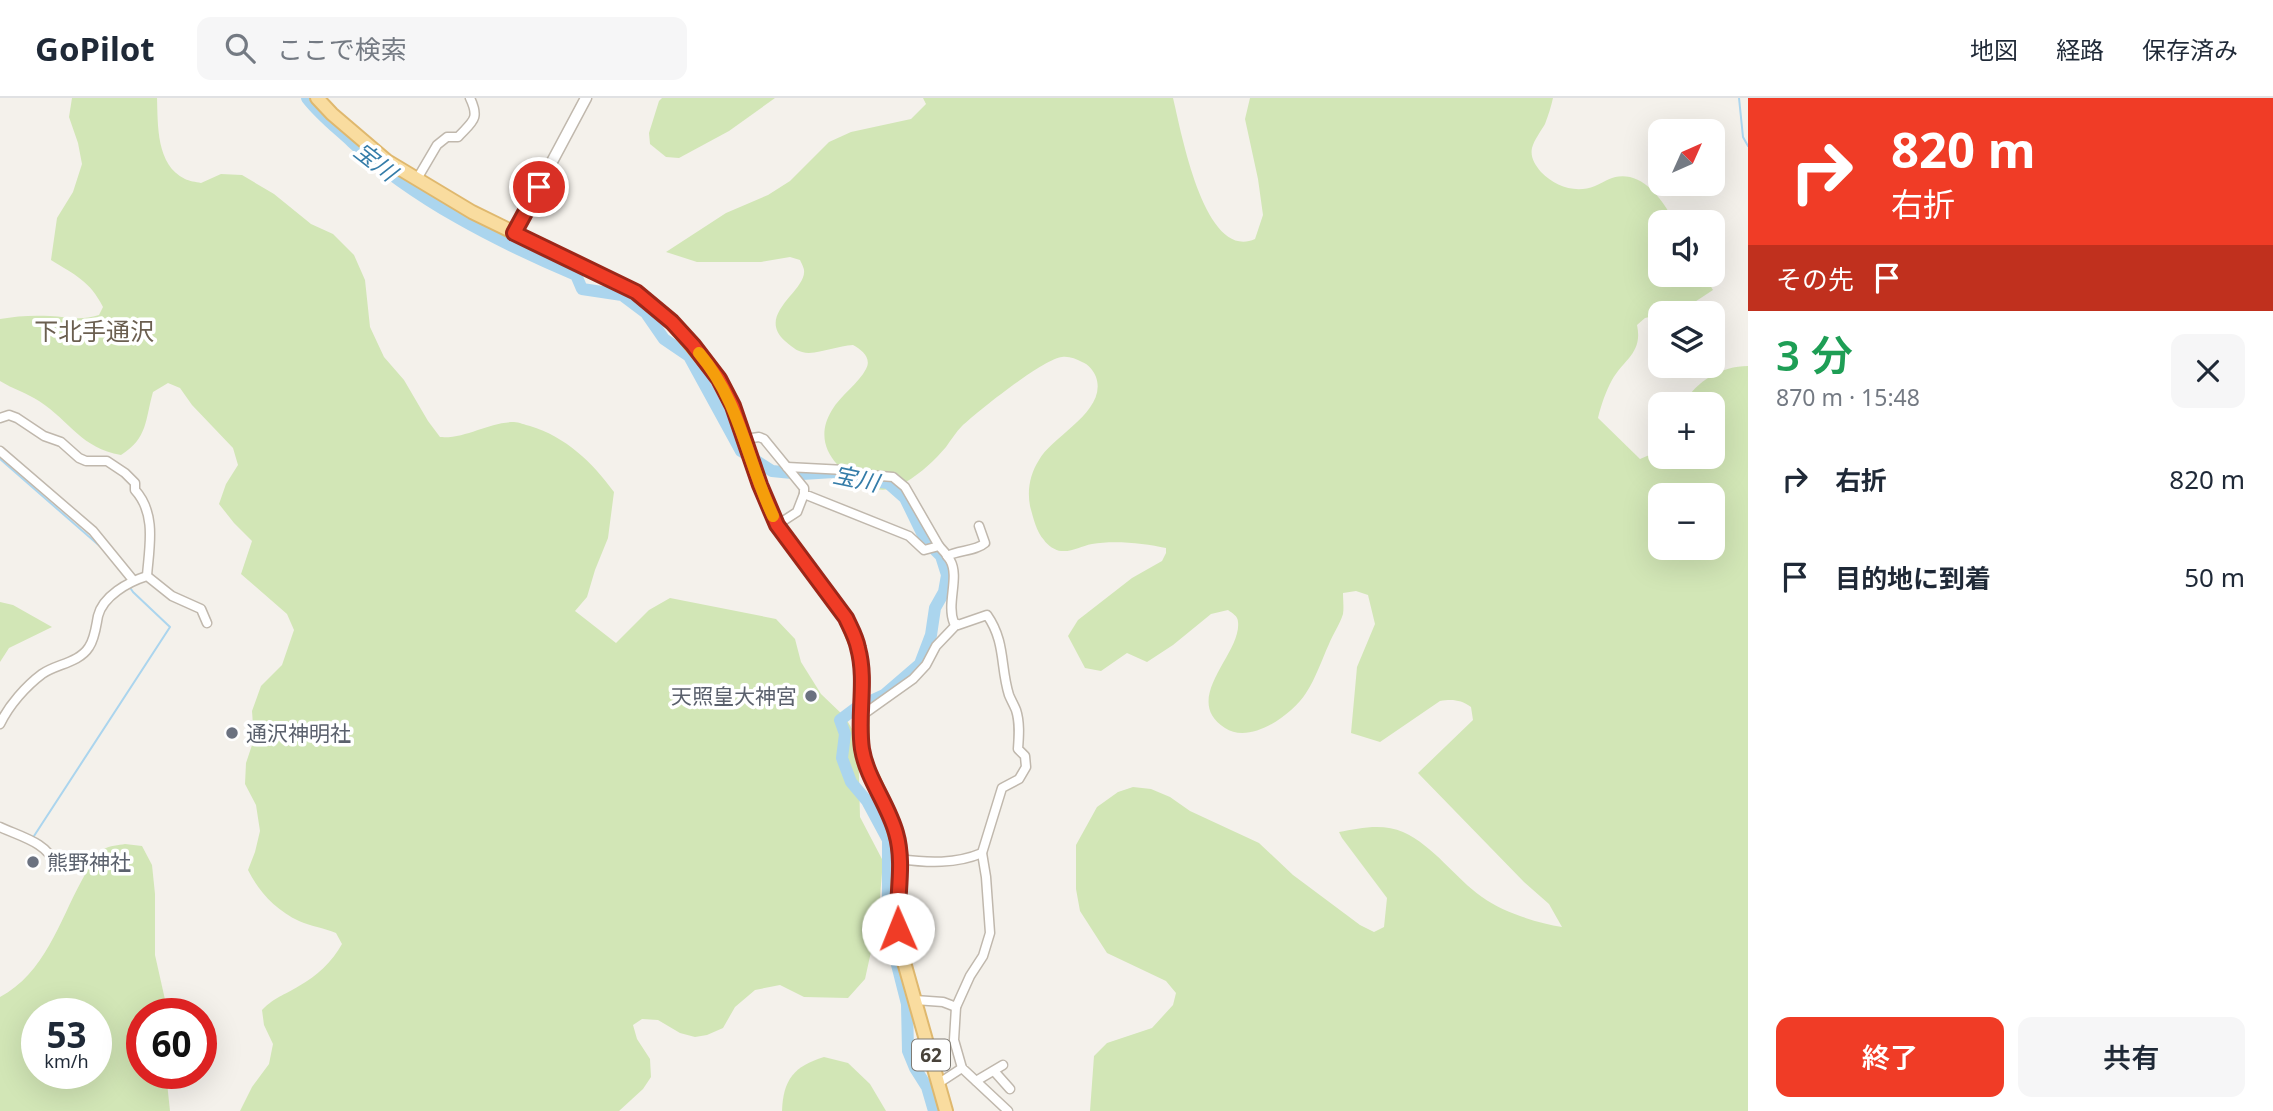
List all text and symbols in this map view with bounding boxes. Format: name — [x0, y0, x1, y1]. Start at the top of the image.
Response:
search box — [197, 17, 687, 80]
text: GoPilot — [35, 26, 155, 71]
icon: search — [221, 29, 259, 67]
text: ここで検索 — [277, 31, 407, 67]
text: 地図 — [1970, 33, 2018, 66]
text: 経路 — [2056, 33, 2104, 66]
text: 保存済み — [2142, 33, 2238, 66]
text: 820 m — [1891, 116, 2036, 182]
north arrow — [1648, 119, 1726, 196]
map controls — [1648, 119, 1725, 560]
icon: right — [1776, 126, 1867, 217]
water label: 宝川 — [348, 134, 406, 190]
pin — [509, 157, 569, 217]
icon: arrive — [520, 168, 558, 206]
text: 右折 — [1891, 182, 1955, 225]
button: sound — [1648, 210, 1725, 287]
icon: arrive — [1868, 259, 1906, 297]
text: その先 — [1776, 261, 1854, 297]
button: layers — [1648, 301, 1725, 378]
district label: 下北手通沢 — [34, 314, 154, 347]
text: 3 分 — [1776, 326, 1853, 383]
button: close — [2171, 334, 2245, 408]
text: 870 m · 15:48 — [1776, 381, 1920, 413]
button: + — [1648, 392, 1725, 469]
water label: 宝川 — [830, 458, 885, 499]
icon: right — [1776, 460, 1814, 498]
text: 820 m — [2169, 461, 2245, 497]
text: 右折 — [1835, 462, 1887, 498]
button: − — [1648, 483, 1725, 560]
icon: arrive — [1776, 558, 1814, 596]
text: 50 m — [2184, 559, 2245, 595]
text: 目的地に到着 — [1835, 560, 1991, 596]
place label: 天照皇大神宮 — [671, 682, 797, 710]
marker: 天照皇大神宮 — [803, 688, 819, 704]
place label: 通沢神明社 — [246, 719, 351, 747]
marker: 通沢神明社 — [224, 725, 240, 741]
place label: 熊野神社 — [47, 848, 131, 876]
marker: 熊野神社 — [25, 854, 41, 870]
position arrow — [861, 892, 935, 966]
speed limit sign: 60 — [126, 998, 217, 1089]
text: 53 — [46, 1011, 87, 1058]
button: 終了 — [1776, 1017, 2004, 1097]
button: 共有 — [2018, 1017, 2245, 1097]
road number: 62 — [912, 1040, 950, 1071]
text: km/h — [44, 1049, 89, 1073]

